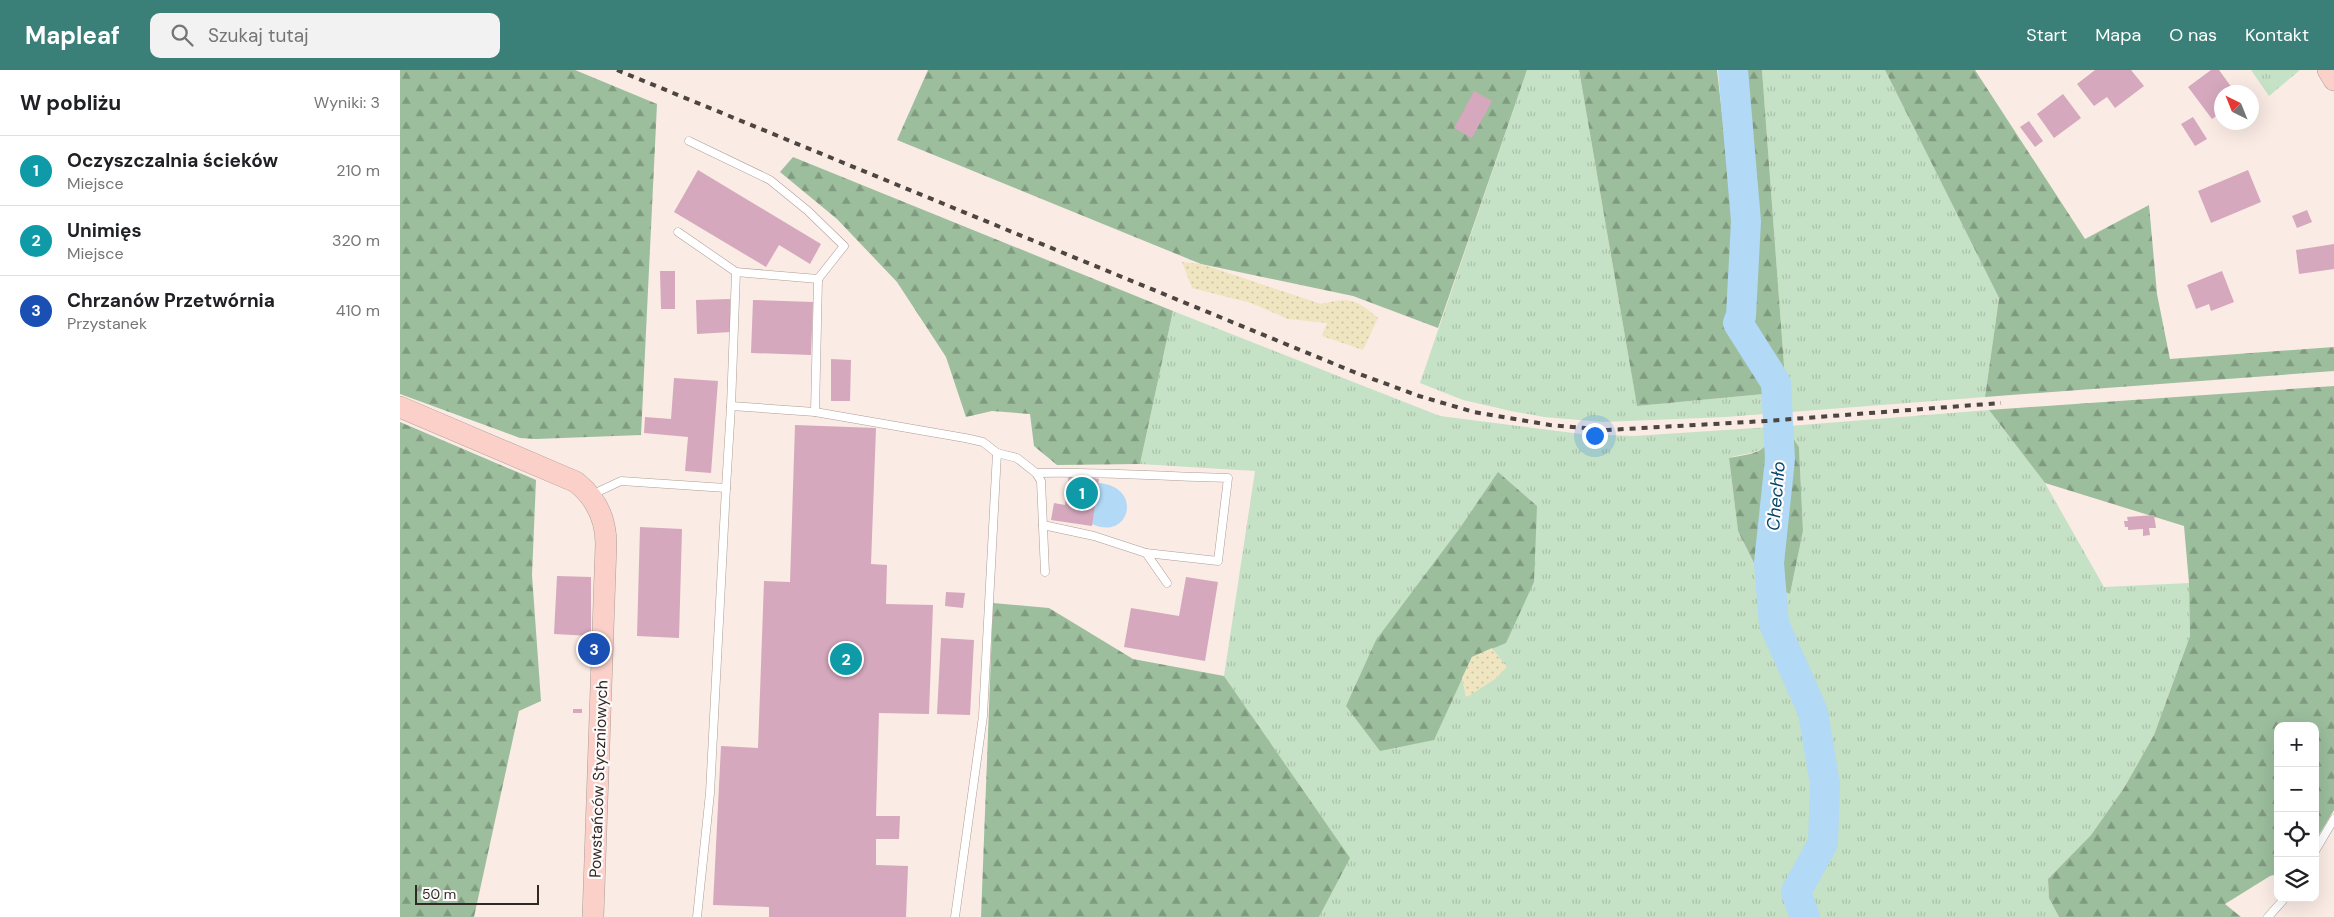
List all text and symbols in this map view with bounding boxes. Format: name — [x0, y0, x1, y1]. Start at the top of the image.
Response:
search box — [150, 13, 500, 58]
text: Mapleaf — [25, 20, 120, 51]
icon: search — [168, 21, 196, 49]
text: Szukaj tutaj — [208, 23, 309, 48]
text: Start — [2026, 23, 2067, 47]
text: Mapa — [2095, 23, 2141, 47]
text: O nas — [2169, 23, 2217, 47]
text: Kontakt — [2245, 23, 2309, 47]
north arrow — [2214, 85, 2259, 130]
text: W pobliżu — [20, 89, 121, 117]
text: Wyniki: 3 — [314, 92, 380, 113]
text: Oczyszczalnia ścieków — [67, 148, 278, 173]
text: 1 — [33, 160, 39, 181]
text: 210 m — [336, 160, 380, 181]
text: Miejsce — [67, 173, 124, 194]
text: Unimięs — [67, 218, 142, 243]
text: 2 — [31, 230, 41, 251]
text: 320 m — [332, 230, 380, 251]
text: Miejsce — [67, 243, 124, 264]
text: Chrzanów Przetwórnia — [67, 288, 275, 313]
text: 3 — [31, 300, 41, 321]
text: 410 m — [336, 300, 380, 321]
text: Przystanek — [67, 313, 147, 334]
your location — [1582, 423, 1608, 449]
water label: Chechło — [1761, 460, 1791, 532]
pin: 1 — [1066, 474, 1098, 512]
pin: 3 — [578, 630, 610, 668]
pin: 2 — [830, 640, 862, 678]
street label: Powstańców Styczniowych — [585, 680, 612, 878]
map controls — [2274, 722, 2319, 902]
button: + — [2274, 722, 2319, 767]
button: − — [2274, 767, 2319, 812]
button: locate — [2274, 812, 2319, 857]
button: layers — [2274, 857, 2319, 902]
scale bar — [415, 882, 539, 905]
text: 50 m — [422, 885, 456, 903]

